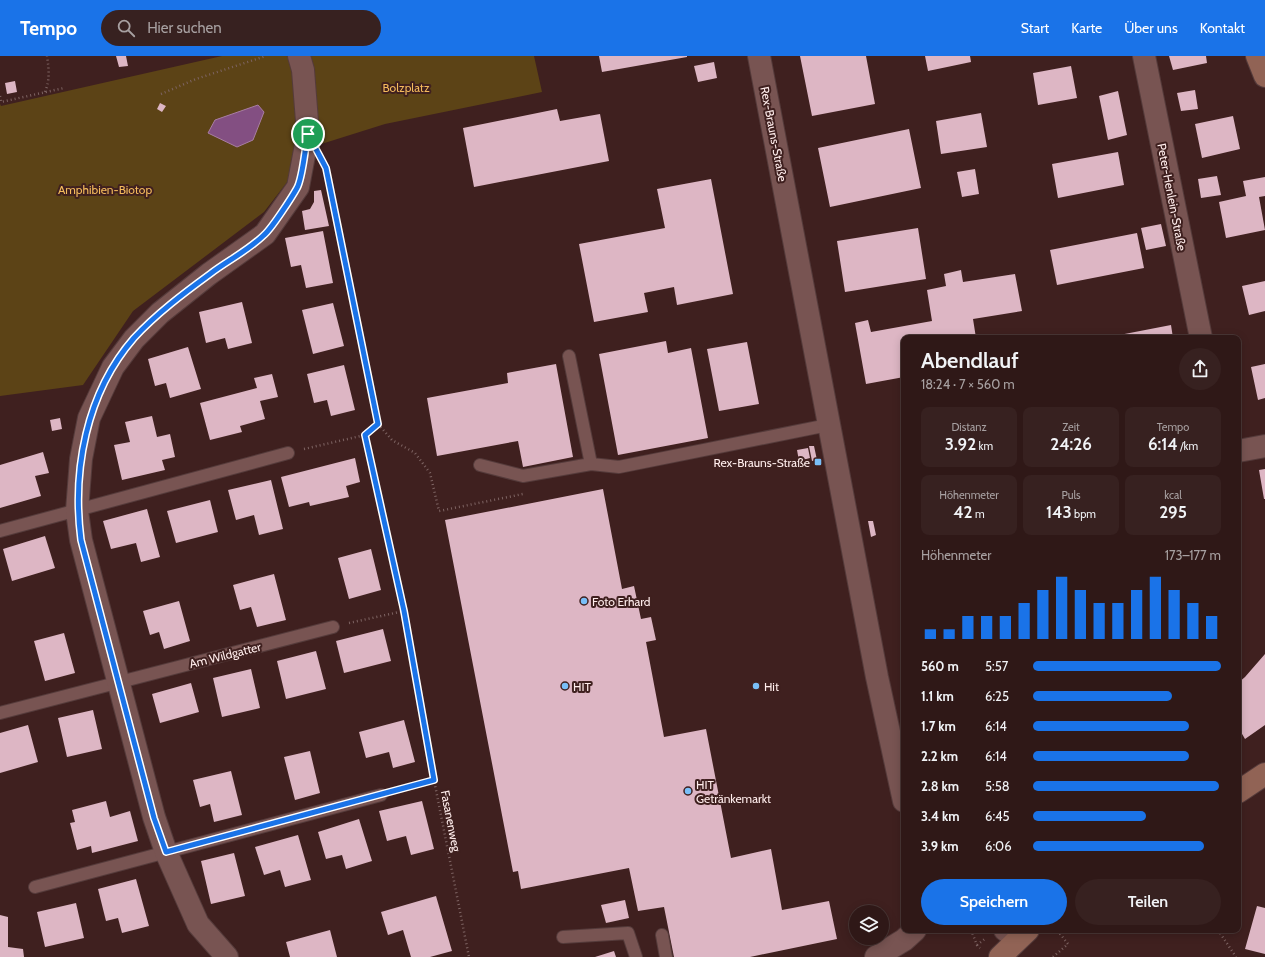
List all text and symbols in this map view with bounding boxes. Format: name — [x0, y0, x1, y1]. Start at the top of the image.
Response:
search box — [101, 10, 381, 46]
text: Tempo — [20, 17, 77, 40]
icon: search — [115, 17, 137, 39]
text: Hier suchen — [147, 19, 222, 37]
text: Start — [1021, 19, 1049, 37]
text: Karte — [1071, 19, 1102, 37]
text: Über uns — [1124, 19, 1178, 37]
text: Kontakt — [1200, 19, 1245, 37]
park label: Bolzplatz — [382, 80, 430, 95]
street label: Rex-Brauns-Straße — [757, 85, 791, 183]
pin — [291, 117, 325, 151]
icon: arrive — [297, 123, 319, 145]
street label: Peter-Henlein-Straße — [1154, 142, 1190, 252]
park label: Amphibien-Biotop — [58, 182, 152, 197]
text: Abendlauf — [921, 347, 1019, 374]
button: share — [1179, 348, 1221, 390]
text: 18:24 · 7 × 560 m — [921, 376, 1015, 392]
text: Distanz — [951, 420, 987, 434]
text: Zeit — [1062, 420, 1080, 434]
text: Tempo — [1157, 420, 1189, 434]
text: 3.92 — [945, 434, 976, 454]
text: 24:26 — [1050, 434, 1092, 454]
text: 6:14 — [1148, 434, 1177, 454]
text: km — [976, 439, 993, 453]
text: /km — [1177, 439, 1198, 453]
place label: Rex-Brauns-Straße — [713, 455, 810, 470]
marker: Rex-Brauns-Straße — [813, 457, 823, 467]
text: Höhenmeter — [939, 488, 999, 502]
text: Puls — [1061, 488, 1081, 502]
text: kcal — [1164, 488, 1182, 502]
text: 42 — [953, 502, 973, 522]
text: 143 — [1046, 502, 1072, 522]
text: 295 — [1159, 502, 1187, 522]
text: m — [973, 507, 985, 521]
text: bpm — [1072, 507, 1096, 521]
text: Höhenmeter — [921, 547, 991, 563]
text: 173–177 m — [1165, 547, 1221, 563]
place label: Foto Erhard — [592, 594, 650, 609]
marker: Foto Erhard — [579, 596, 589, 606]
street label: Am Wildgatter — [188, 639, 263, 671]
text: 560 m — [921, 658, 959, 674]
text: 5:57 — [985, 658, 1008, 674]
place label: HIT — [573, 679, 592, 694]
place label: Hit — [764, 679, 779, 694]
marker: HIT — [560, 681, 570, 691]
marker: Hit — [751, 681, 761, 691]
text: 1.1 km — [921, 688, 954, 704]
text: 6:25 — [985, 688, 1009, 704]
text: 1.7 km — [921, 718, 956, 734]
text: 6:14 — [985, 718, 1007, 734]
text: 2.2 km — [921, 748, 958, 764]
text: 6:14 — [985, 748, 1007, 764]
place label: HIT Getränkemarkt — [696, 777, 771, 806]
text: 2.8 km — [921, 778, 959, 794]
text: 5:58 — [985, 778, 1010, 794]
marker: HIT Getränkemarkt — [683, 786, 693, 796]
street label: Fasanenweg — [438, 789, 465, 854]
text: 3.4 km — [921, 808, 960, 824]
text: 6:45 — [985, 808, 1010, 824]
text: 3.9 km — [921, 838, 959, 854]
text: 6:06 — [985, 838, 1012, 854]
button: Speichern — [921, 879, 1067, 925]
button: Teilen — [1075, 879, 1221, 925]
map controls — [849, 905, 889, 945]
button: layers — [849, 905, 889, 945]

